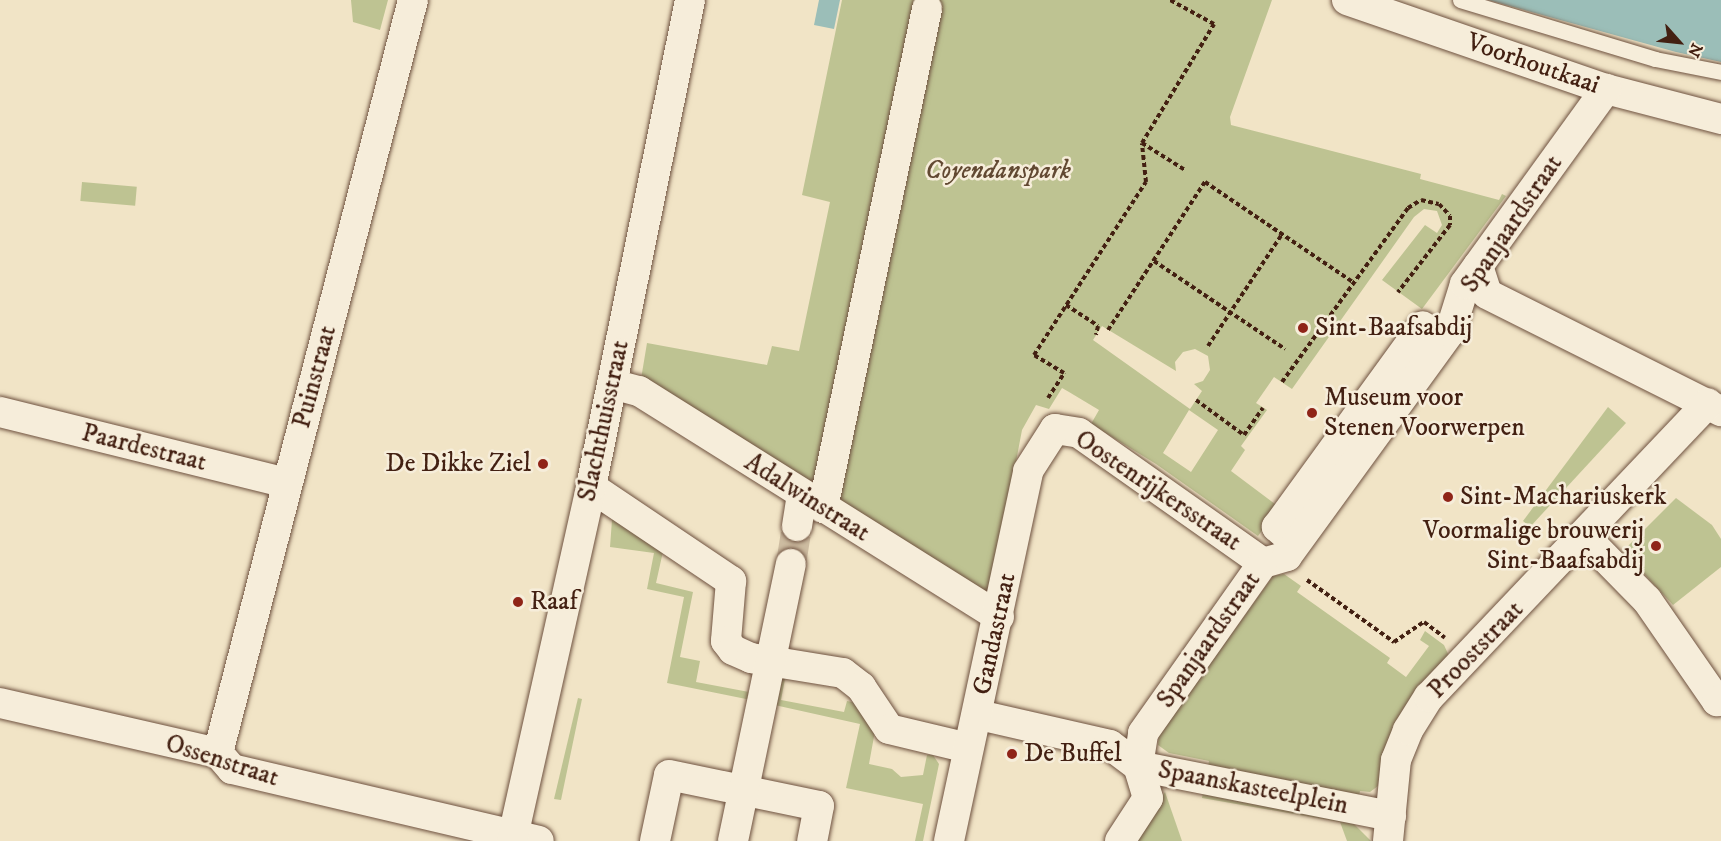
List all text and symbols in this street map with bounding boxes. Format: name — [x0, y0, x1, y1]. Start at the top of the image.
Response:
north arrow — [1649, 12, 1709, 72]
street label: Voorhoutkaai — [1462, 27, 1604, 101]
text: N — [1683, 40, 1707, 61]
street label: Spanjaardstraat — [1455, 149, 1569, 299]
park label: Coyendanspark — [925, 155, 1071, 187]
place label: Sint-Baafsabdij — [1315, 312, 1472, 344]
marker: Sint-Baafsabdij — [1296, 321, 1310, 335]
street label: Puinstraat — [286, 322, 344, 432]
street label: Slachthuisstraat — [572, 338, 636, 504]
place label: Museum voor Stenen Voorwerpen — [1324, 382, 1525, 443]
marker: Museum voor Stenen Voorwerpen — [1305, 406, 1319, 420]
street label: Paardestraat — [78, 417, 210, 479]
street label: Oostenrijkersstraat — [1069, 424, 1247, 558]
street label: Adalwinstraat — [738, 447, 876, 549]
place label: De Dikke Ziel — [385, 448, 531, 480]
marker: De Dikke Ziel — [536, 457, 550, 471]
place label: Sint-Machariuskerk — [1460, 481, 1667, 513]
marker: Sint-Machariuskerk — [1441, 490, 1455, 504]
place label: Voormalige brouwerij Sint-Baafsabdij — [1423, 515, 1644, 576]
marker: Voormalige brouwerij Sint-Baafsabdij — [1649, 539, 1663, 553]
street label: Spanjaardstraat — [1151, 566, 1267, 714]
street label: Gandastraat — [967, 570, 1023, 698]
place label: Raaf — [530, 586, 578, 618]
marker: Raaf — [511, 595, 525, 609]
street label: Prooststraat — [1422, 595, 1530, 705]
street label: Ossenstraat — [161, 728, 283, 794]
place label: De Buffel — [1024, 738, 1122, 770]
marker: De Buffel — [1005, 747, 1019, 761]
street label: Spaanskasteelplein — [1155, 754, 1351, 822]

